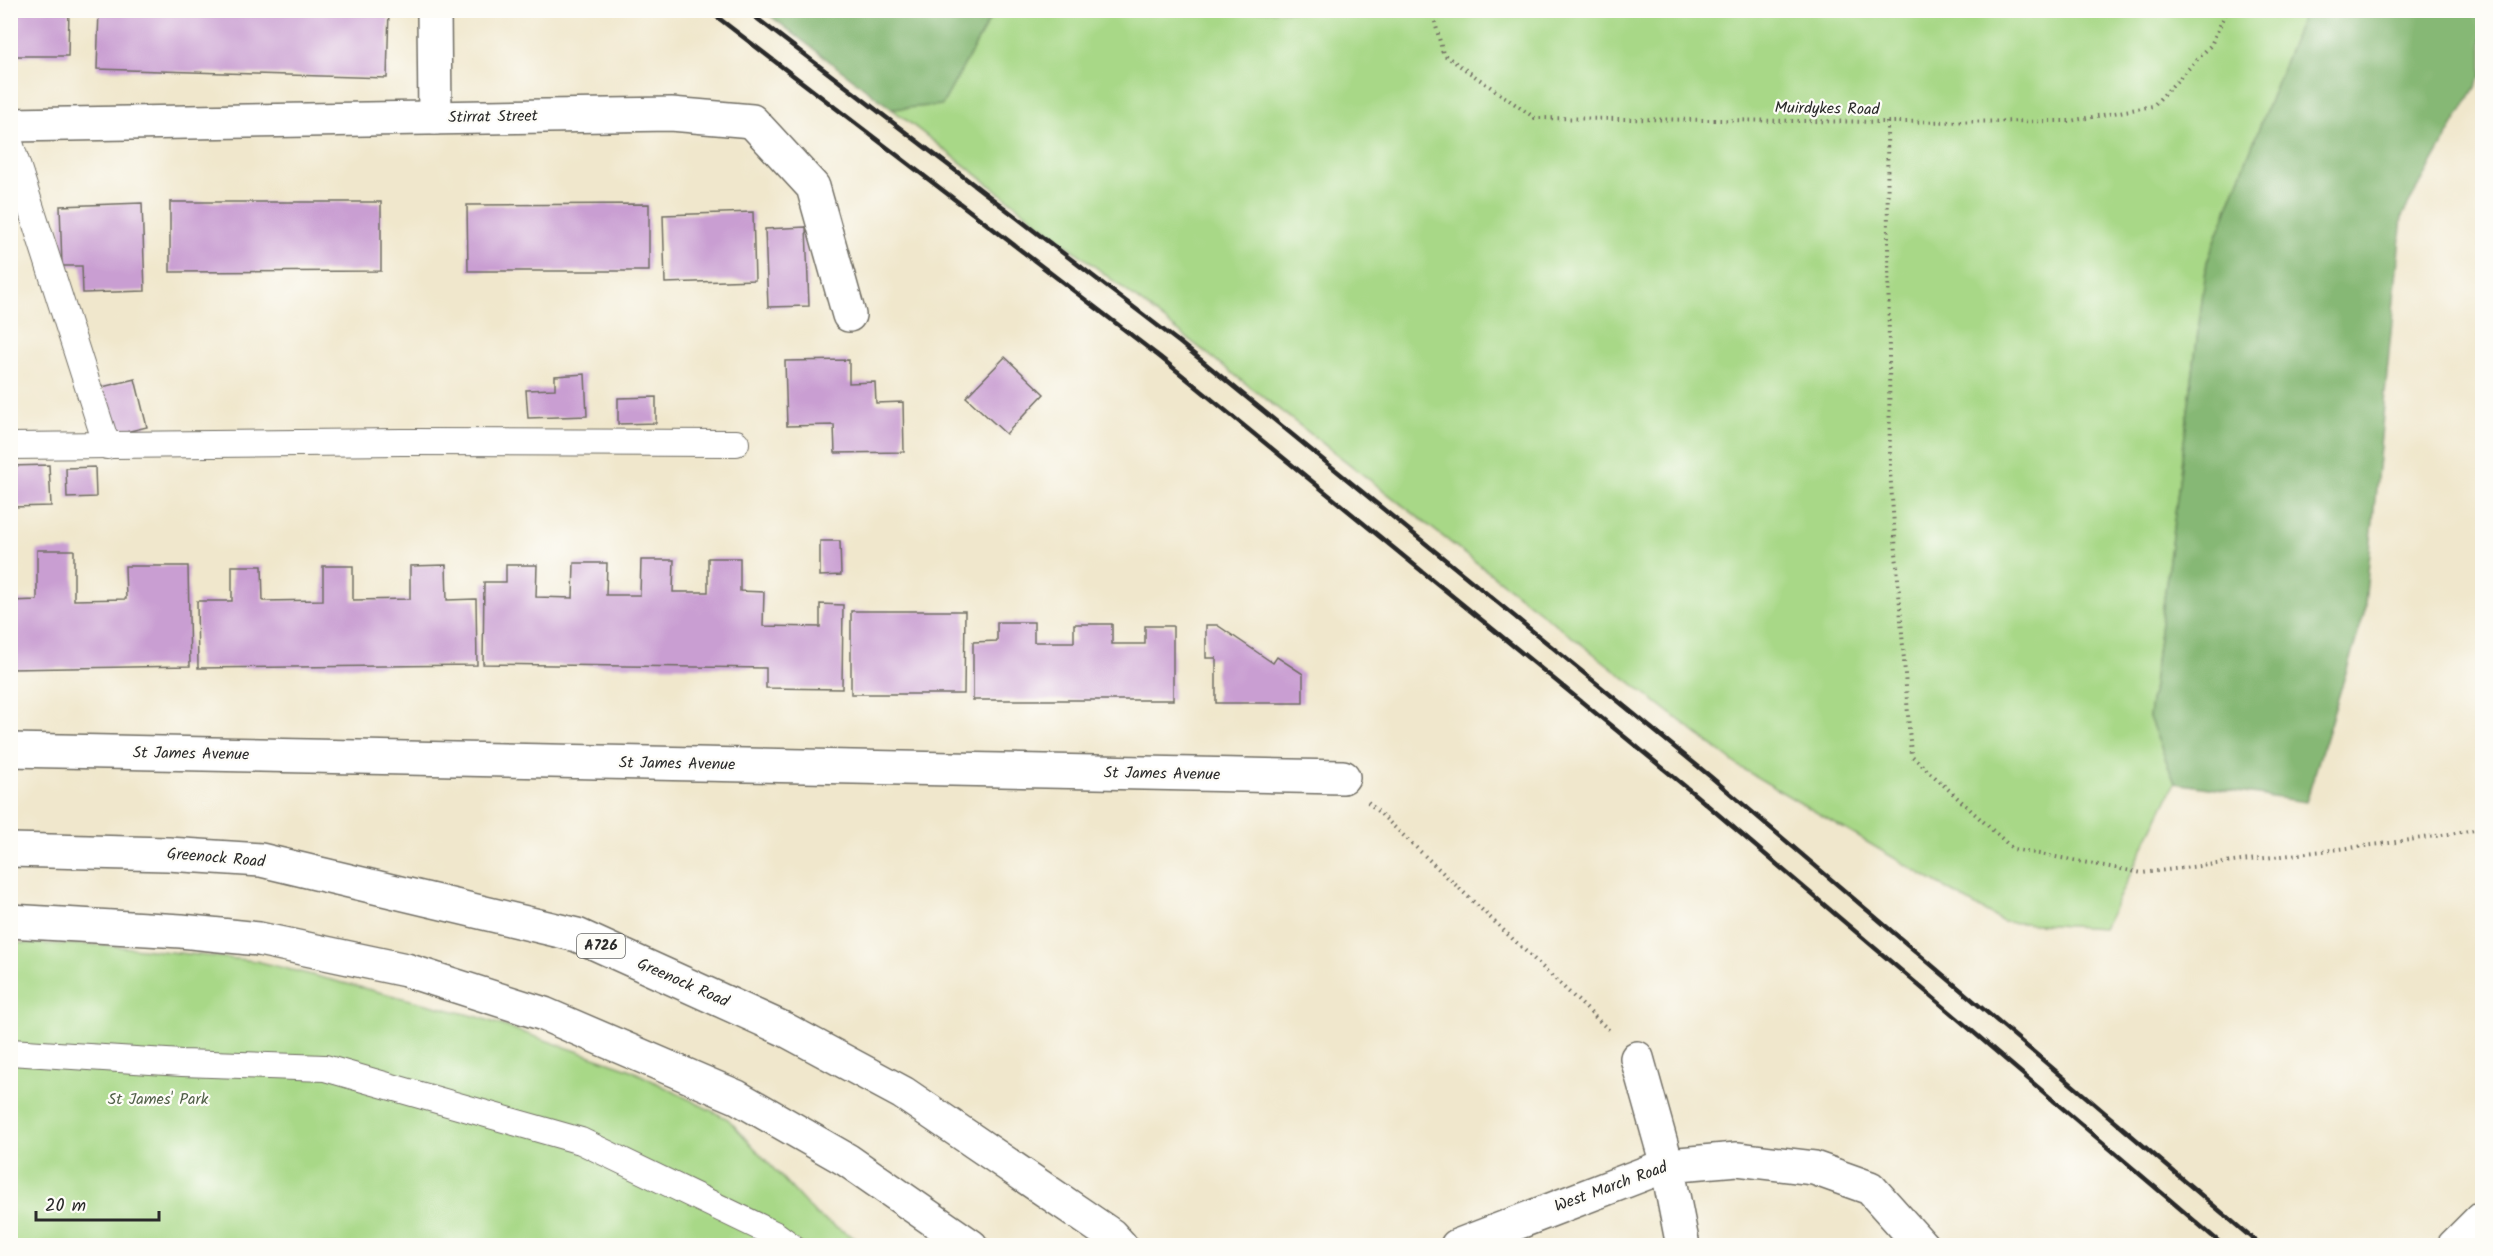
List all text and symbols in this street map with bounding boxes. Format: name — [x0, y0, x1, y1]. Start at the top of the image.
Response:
street label: Muirdykes Road — [1774, 96, 1881, 122]
street label: Stirrat Street — [448, 104, 539, 130]
street label: St James Avenue — [133, 740, 249, 768]
street label: St James Avenue — [619, 750, 735, 778]
street label: St James Avenue — [1104, 760, 1220, 788]
street label: Greenock Road — [166, 841, 267, 875]
road number: A726 — [577, 934, 625, 958]
street label: Greenock Road — [633, 952, 734, 1015]
park label: St James' Park — [108, 1087, 209, 1112]
street label: West March Road — [1551, 1155, 1672, 1219]
scale bar — [36, 1184, 159, 1222]
text: 20 m — [45, 1192, 86, 1221]

